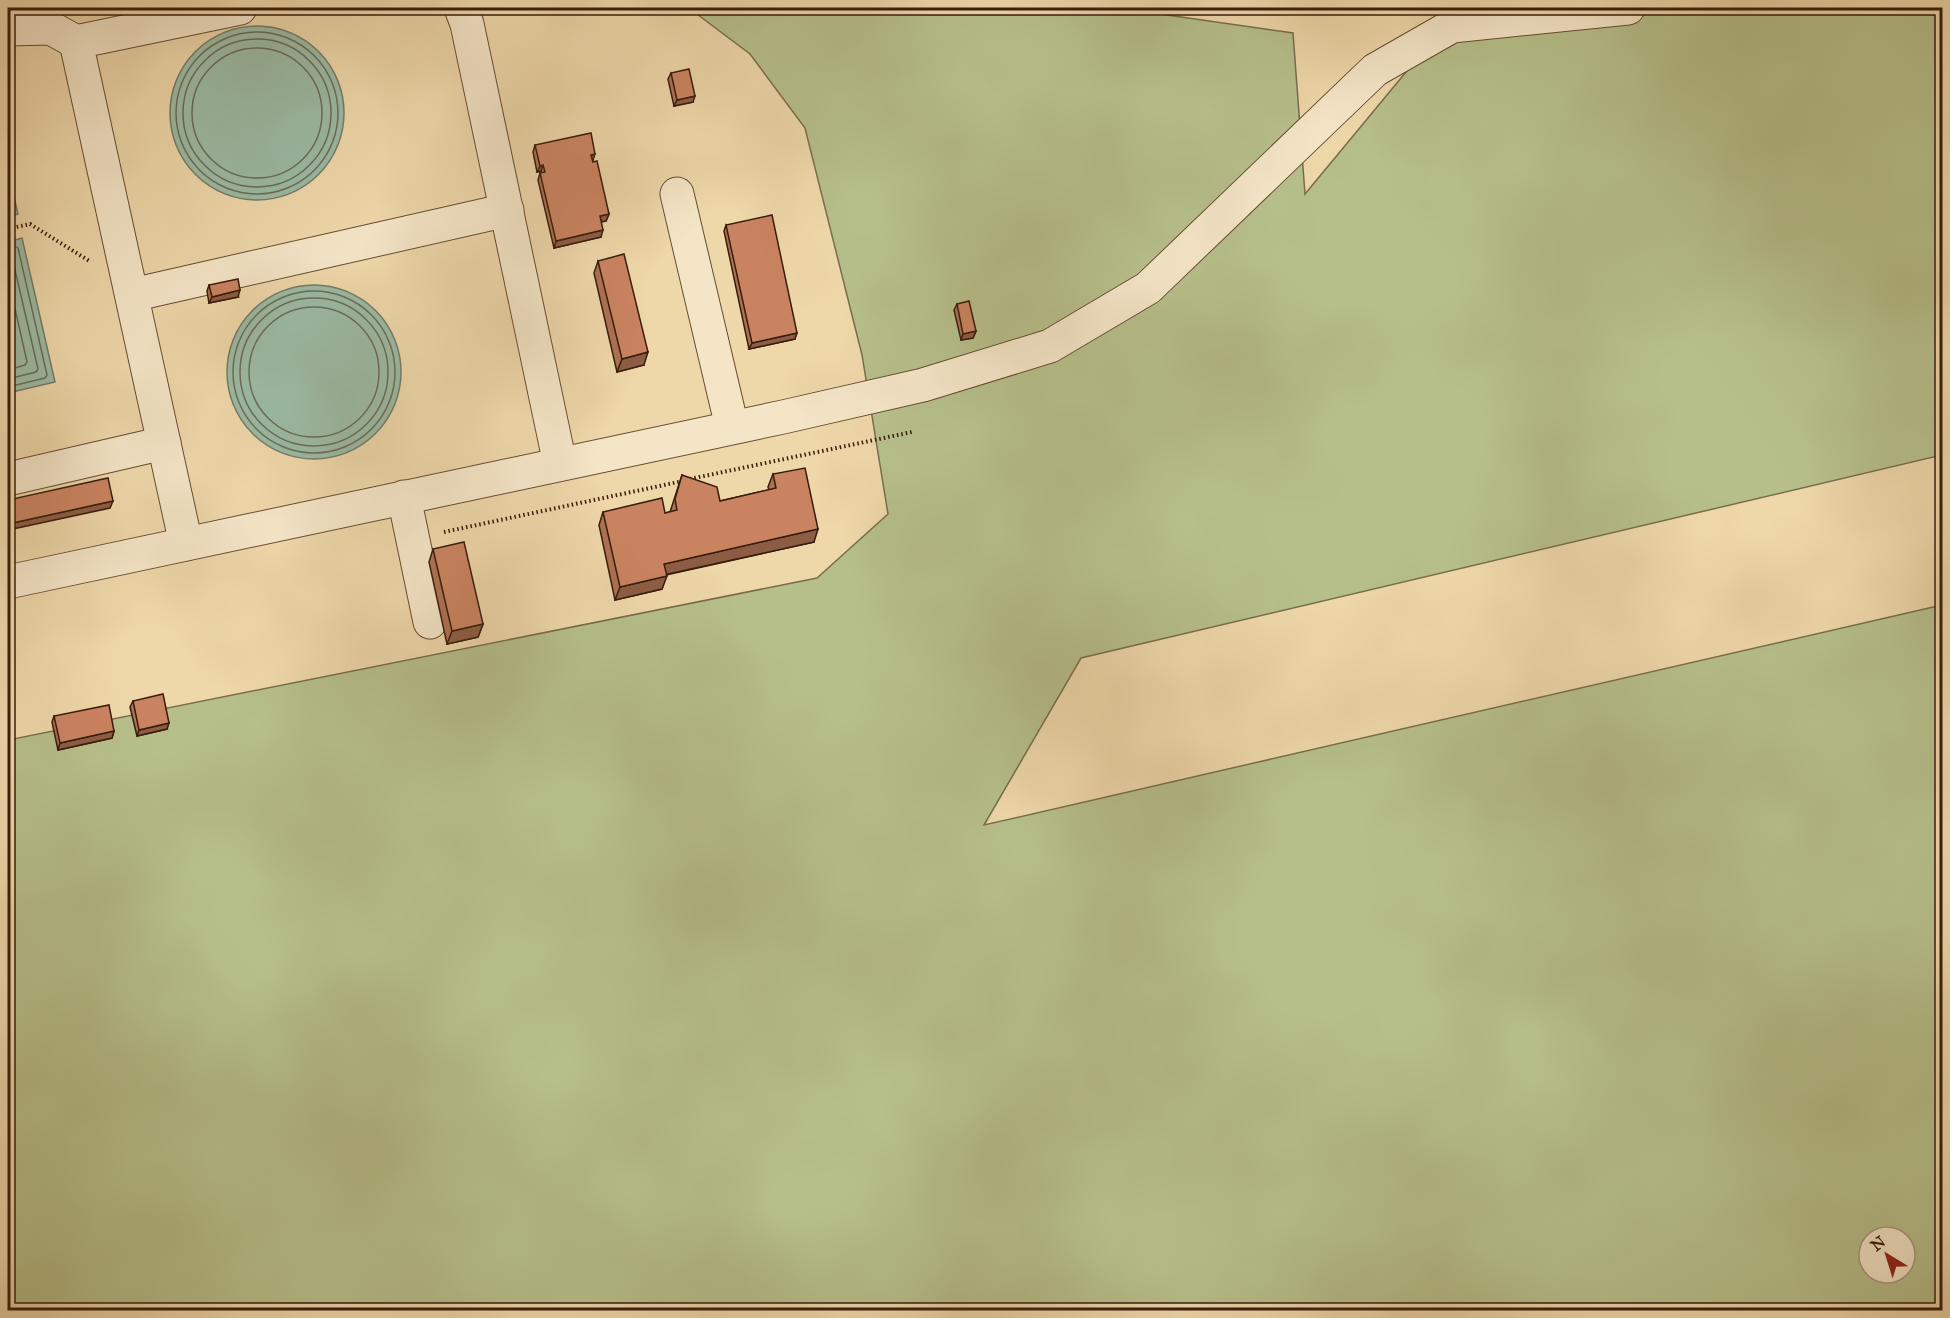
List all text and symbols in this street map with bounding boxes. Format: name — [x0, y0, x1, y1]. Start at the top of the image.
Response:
north arrow — [1857, 1225, 1917, 1285]
text: N — [1867, 1232, 1890, 1255]

